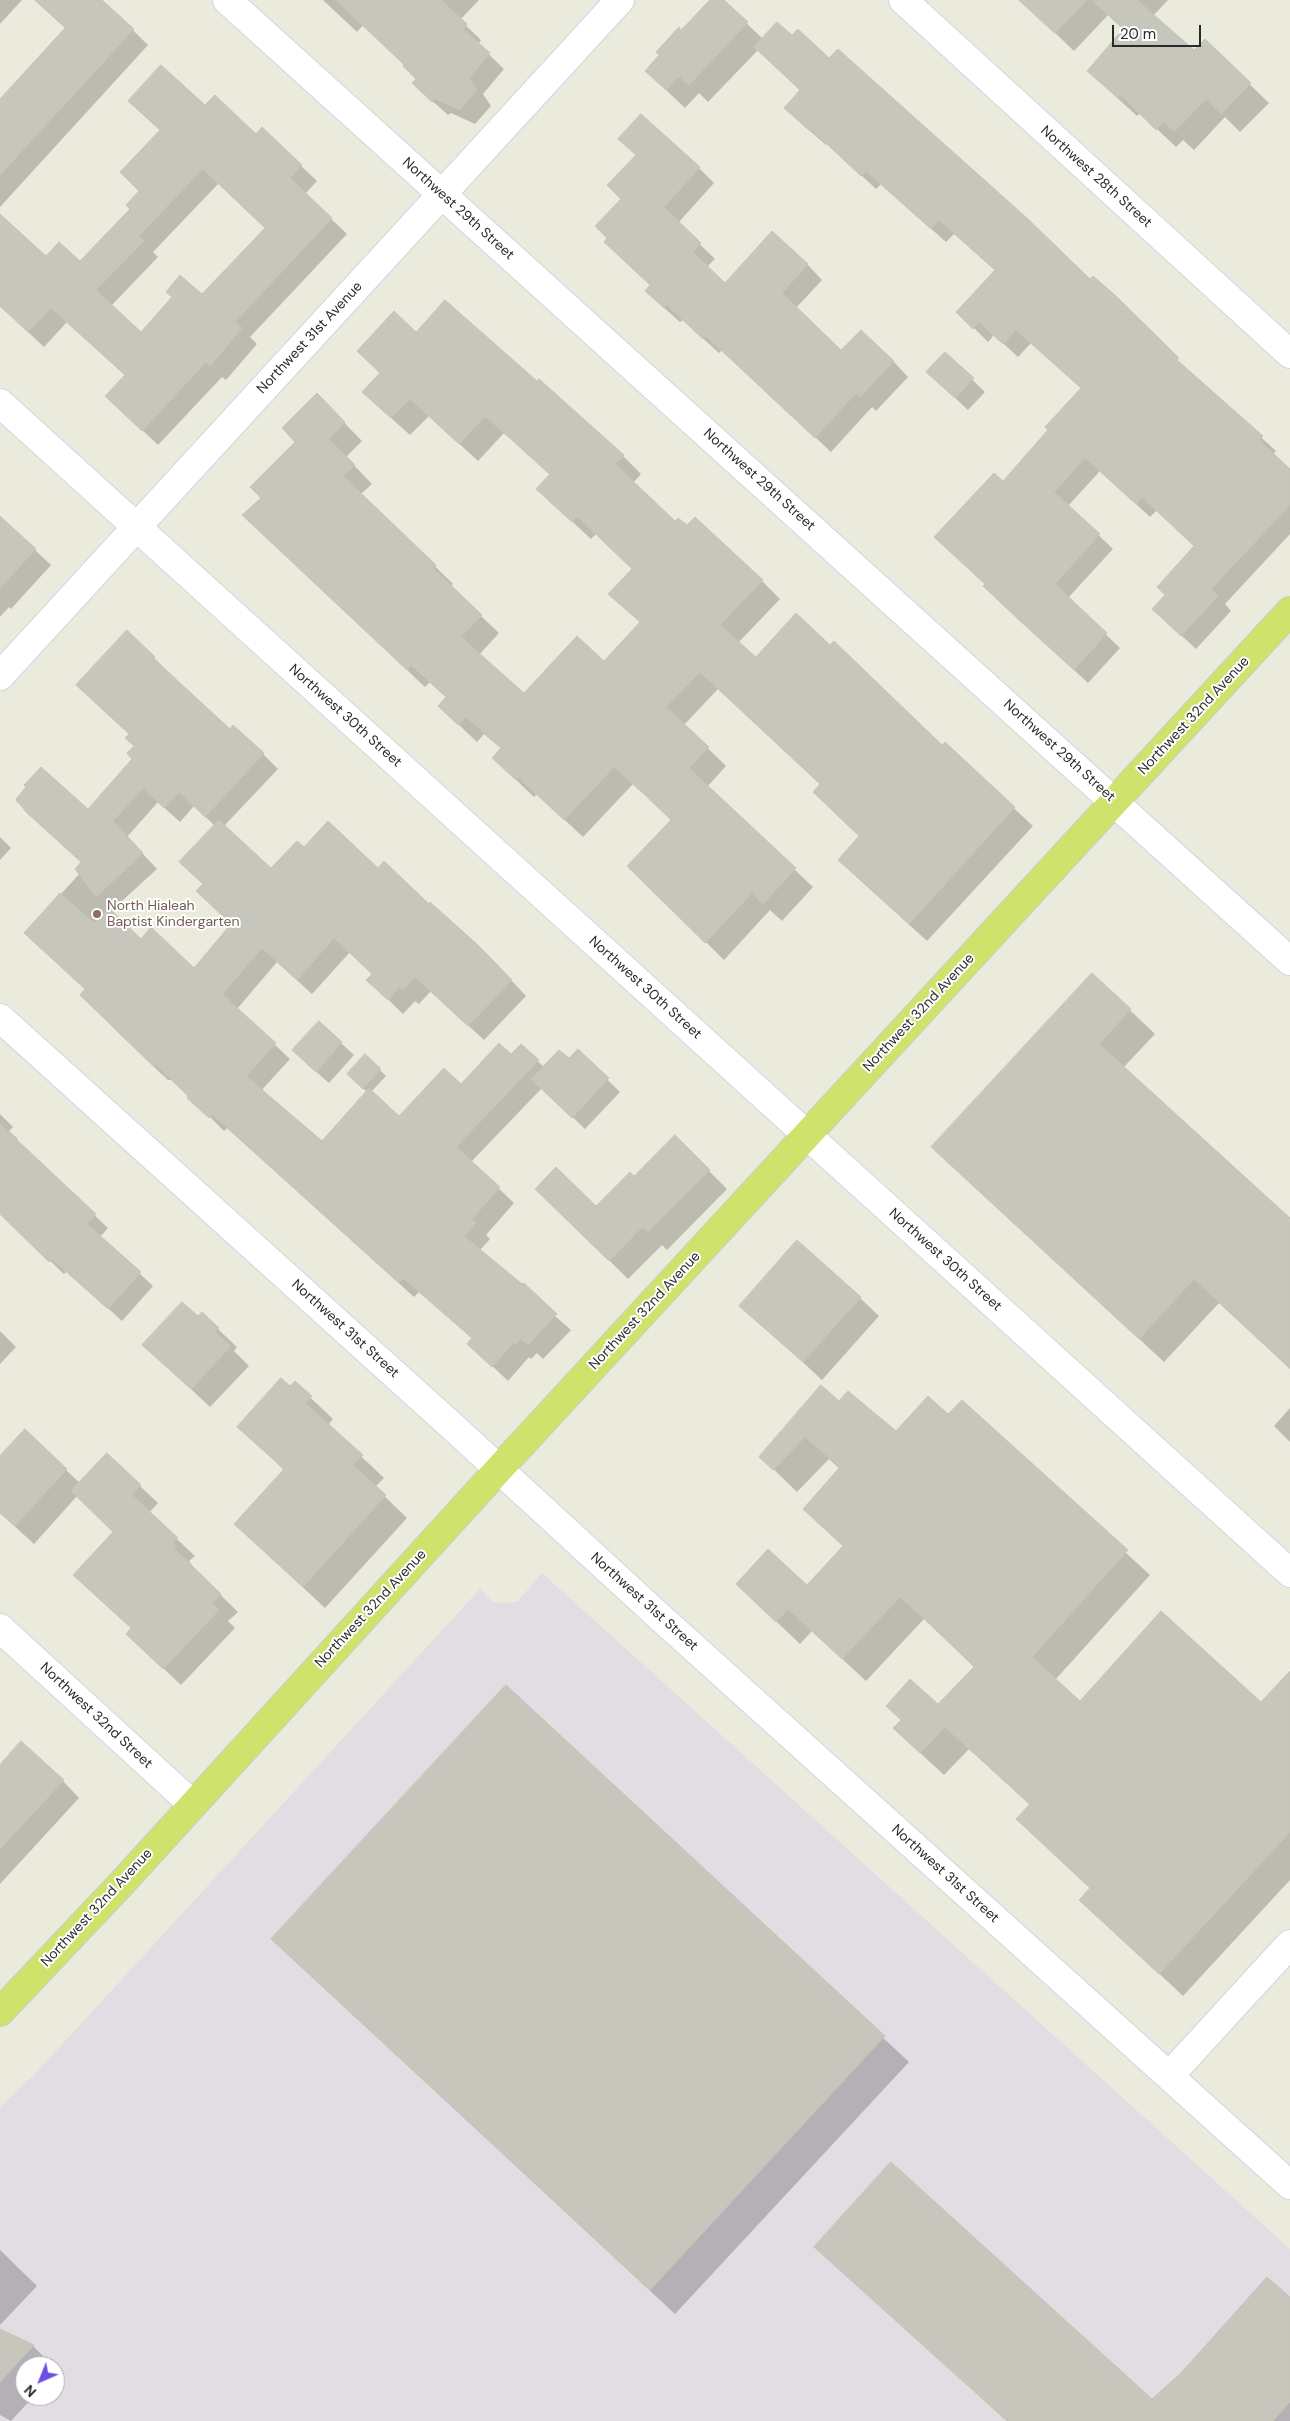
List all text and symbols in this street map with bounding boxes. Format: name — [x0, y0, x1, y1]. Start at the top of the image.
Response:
scale bar — [1115, 15, 1204, 47]
text: 20 m — [1120, 24, 1156, 44]
street label: Northwest 28th Street — [1037, 122, 1155, 232]
street label: Northwest 29th Street — [399, 154, 517, 264]
street label: Northwest 31st Avenue — [254, 279, 366, 397]
street label: Northwest 29th Street — [700, 425, 818, 535]
street label: Northwest 32nd Avenue — [1135, 653, 1253, 779]
street label: Northwest 30th Street — [285, 661, 405, 771]
street label: Northwest 29th Street — [1000, 696, 1118, 806]
place label: North Hialeah Baptist Kindergarten — [107, 898, 240, 930]
marker: North Hialeah Baptist Kindergarten — [91, 908, 103, 920]
street label: Northwest 30th Street — [585, 933, 705, 1043]
street label: Northwest 32nd Avenue — [860, 950, 978, 1076]
street label: Northwest 30th Street — [885, 1205, 1005, 1315]
street label: Northwest 32nd Avenue — [586, 1248, 704, 1374]
street label: Northwest 31st Street — [288, 1276, 402, 1382]
street label: Northwest 32nd Avenue — [312, 1546, 430, 1672]
street label: Northwest 31st Street — [587, 1549, 701, 1655]
street label: Northwest 32nd Street — [36, 1660, 156, 1772]
street label: Northwest 31st Street — [888, 1821, 1002, 1927]
street label: Northwest 32nd Avenue — [38, 1845, 156, 1971]
north arrow — [15, 2356, 65, 2406]
text: N — [20, 2381, 40, 2401]

